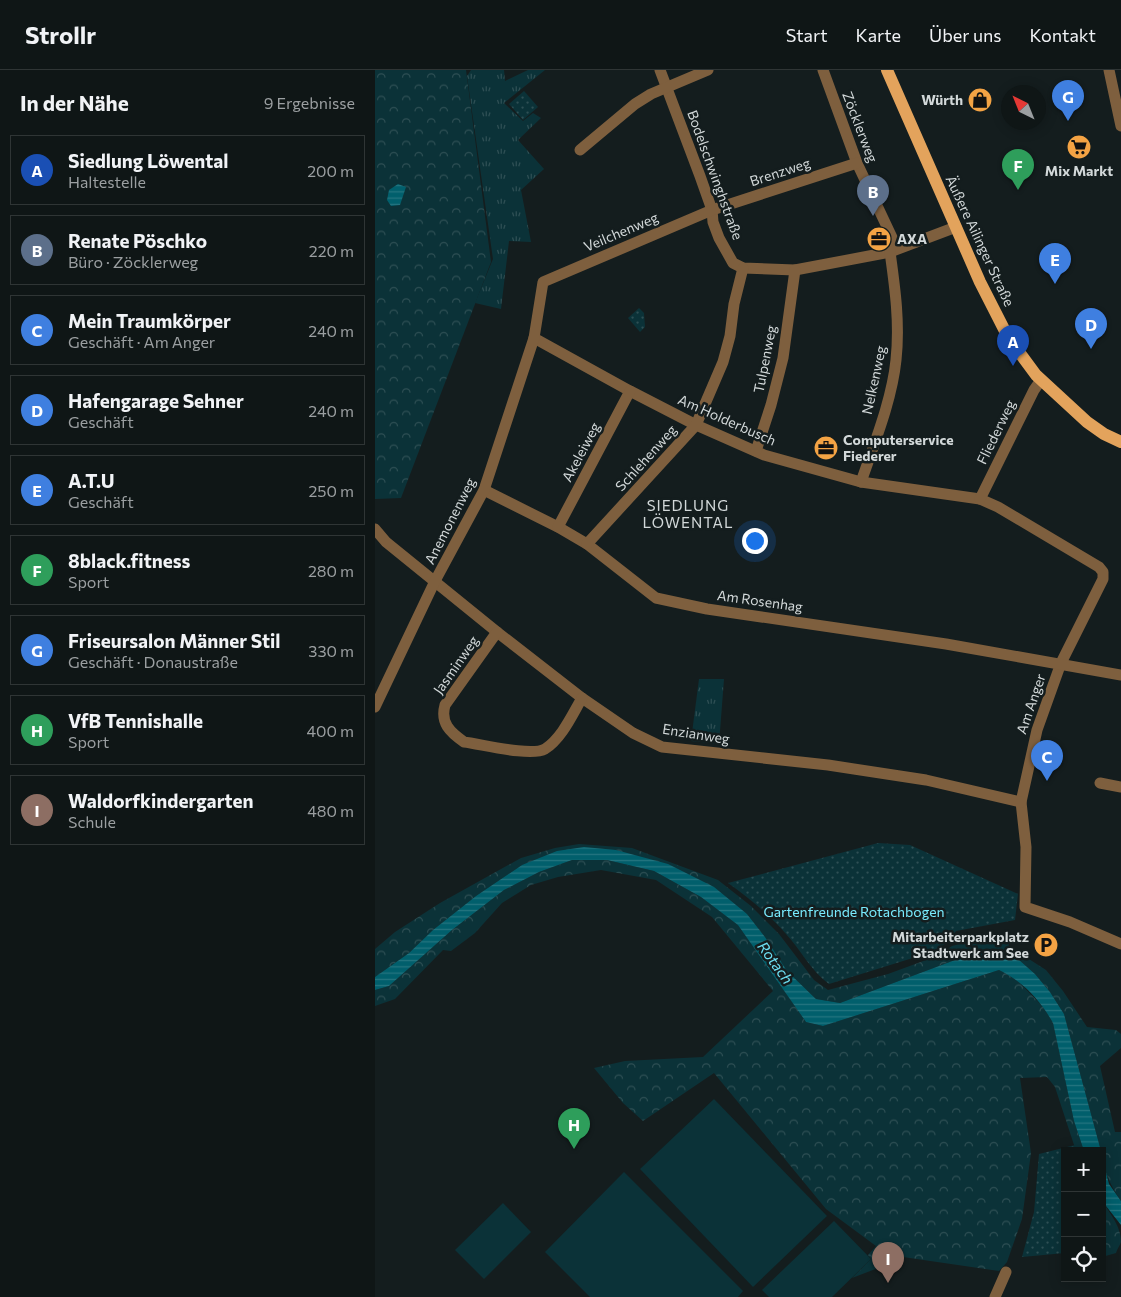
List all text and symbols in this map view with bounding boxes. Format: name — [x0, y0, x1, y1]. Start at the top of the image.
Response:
text: Strollr — [25, 20, 96, 49]
text: Start — [786, 24, 828, 46]
text: Karte — [856, 24, 901, 46]
text: Über uns — [929, 24, 1002, 46]
text: Kontakt — [1030, 24, 1096, 46]
pin: G — [1052, 80, 1084, 121]
north arrow — [1001, 85, 1046, 130]
shop icon: Würth — [967, 87, 993, 113]
street label: Zöcklerweg — [839, 89, 882, 165]
text: In der Nähe — [20, 90, 129, 115]
place label: Würth — [921, 91, 963, 108]
text: 9 Ergebnisse — [264, 93, 355, 112]
street label: Bodelschwinghstraße — [684, 108, 747, 242]
supermarket icon: Mix Markt — [1066, 134, 1092, 160]
text: Siedlung Löwental — [68, 149, 228, 172]
pin: F — [1002, 149, 1034, 190]
street label: Brenzweg — [747, 154, 813, 189]
text: A — [31, 161, 43, 180]
text: 200 m — [307, 161, 354, 180]
place label: Mix Markt — [1045, 162, 1113, 179]
text: Haltestelle — [68, 172, 146, 191]
street label: Äußere Ailinger Straße — [943, 173, 1018, 309]
pin: B — [857, 175, 889, 216]
street label: Veilchenweg — [581, 208, 661, 255]
office icon: AXA — [866, 226, 892, 252]
text: Renate Pöschko — [68, 229, 207, 252]
place label: AXA — [897, 230, 927, 247]
text: B — [32, 241, 42, 260]
text: 220 m — [309, 241, 354, 260]
pin: E — [1039, 243, 1071, 284]
text: Büro · Zöcklerweg — [68, 252, 198, 271]
pin: D — [1075, 308, 1107, 349]
text: Mein Traumkörper — [68, 309, 231, 332]
text: C — [32, 321, 42, 340]
text: 240 m — [308, 321, 354, 340]
street label: Tulpenweg — [750, 323, 779, 394]
pin: A — [997, 325, 1029, 366]
text: Geschäft · Am Anger — [68, 332, 215, 351]
street label: Nelkenweg — [858, 344, 889, 416]
text: Hafengarage Sehner — [68, 389, 244, 412]
street label: Am Holderbusch — [676, 390, 779, 449]
street label: Fliederweg — [973, 396, 1019, 467]
text: D — [31, 401, 43, 420]
text: 240 m — [308, 401, 354, 420]
text: Geschäft — [68, 412, 134, 431]
street label: Akeleiweg — [558, 419, 603, 484]
street label: Schlehenweg — [611, 421, 680, 494]
place label: Computerservice Fiederer — [843, 431, 954, 464]
office icon: Computerservice Fiederer — [813, 435, 839, 461]
text: A.T.U — [68, 469, 115, 492]
street label: Anemonenweg — [420, 474, 479, 567]
text: E — [32, 481, 42, 500]
text: 250 m — [308, 481, 354, 500]
text: Geschäft — [68, 492, 134, 511]
district label: SIEDLUNG LÖWENTAL — [643, 496, 734, 531]
your location — [742, 528, 768, 554]
text: 8black.fitness — [68, 549, 190, 572]
text: F — [32, 561, 42, 580]
text: 280 m — [308, 561, 354, 580]
text: Sport — [68, 572, 109, 591]
street label: Am Rosenhag — [716, 586, 804, 615]
text: Friseursalon Männer Stil — [68, 629, 280, 652]
street label: Jasminweg — [429, 632, 482, 697]
text: G — [31, 641, 43, 660]
text: 330 m — [308, 641, 354, 660]
text: Geschäft · Donaustraße — [68, 652, 238, 671]
street label: Am Anger — [1012, 671, 1049, 736]
text: VfB Tennishalle — [68, 709, 203, 732]
street label: Enzianweg — [661, 720, 731, 747]
text: H — [31, 721, 43, 740]
text: 400 m — [306, 721, 354, 740]
text: Sport — [68, 732, 109, 751]
pin: C — [1031, 740, 1063, 781]
text: Waldorfkindergarten — [68, 789, 253, 812]
text: I — [34, 801, 40, 820]
text: 480 m — [307, 801, 354, 820]
text: Schule — [68, 812, 116, 831]
park label: Gartenfreunde Rotachbogen — [763, 903, 945, 920]
place label: Mitarbeiterparkplatz Stadtwerk am See — [892, 928, 1029, 961]
parking icon: Mitarbeiterparkplatz Stadtwerk am See — [1033, 932, 1059, 958]
water label: Rotach — [754, 938, 797, 987]
pin: H — [558, 1108, 590, 1149]
map controls — [1061, 1147, 1106, 1282]
button: + — [1061, 1147, 1106, 1192]
button: − — [1061, 1192, 1106, 1237]
button: locate — [1061, 1237, 1106, 1282]
pin: I — [872, 1242, 904, 1283]

